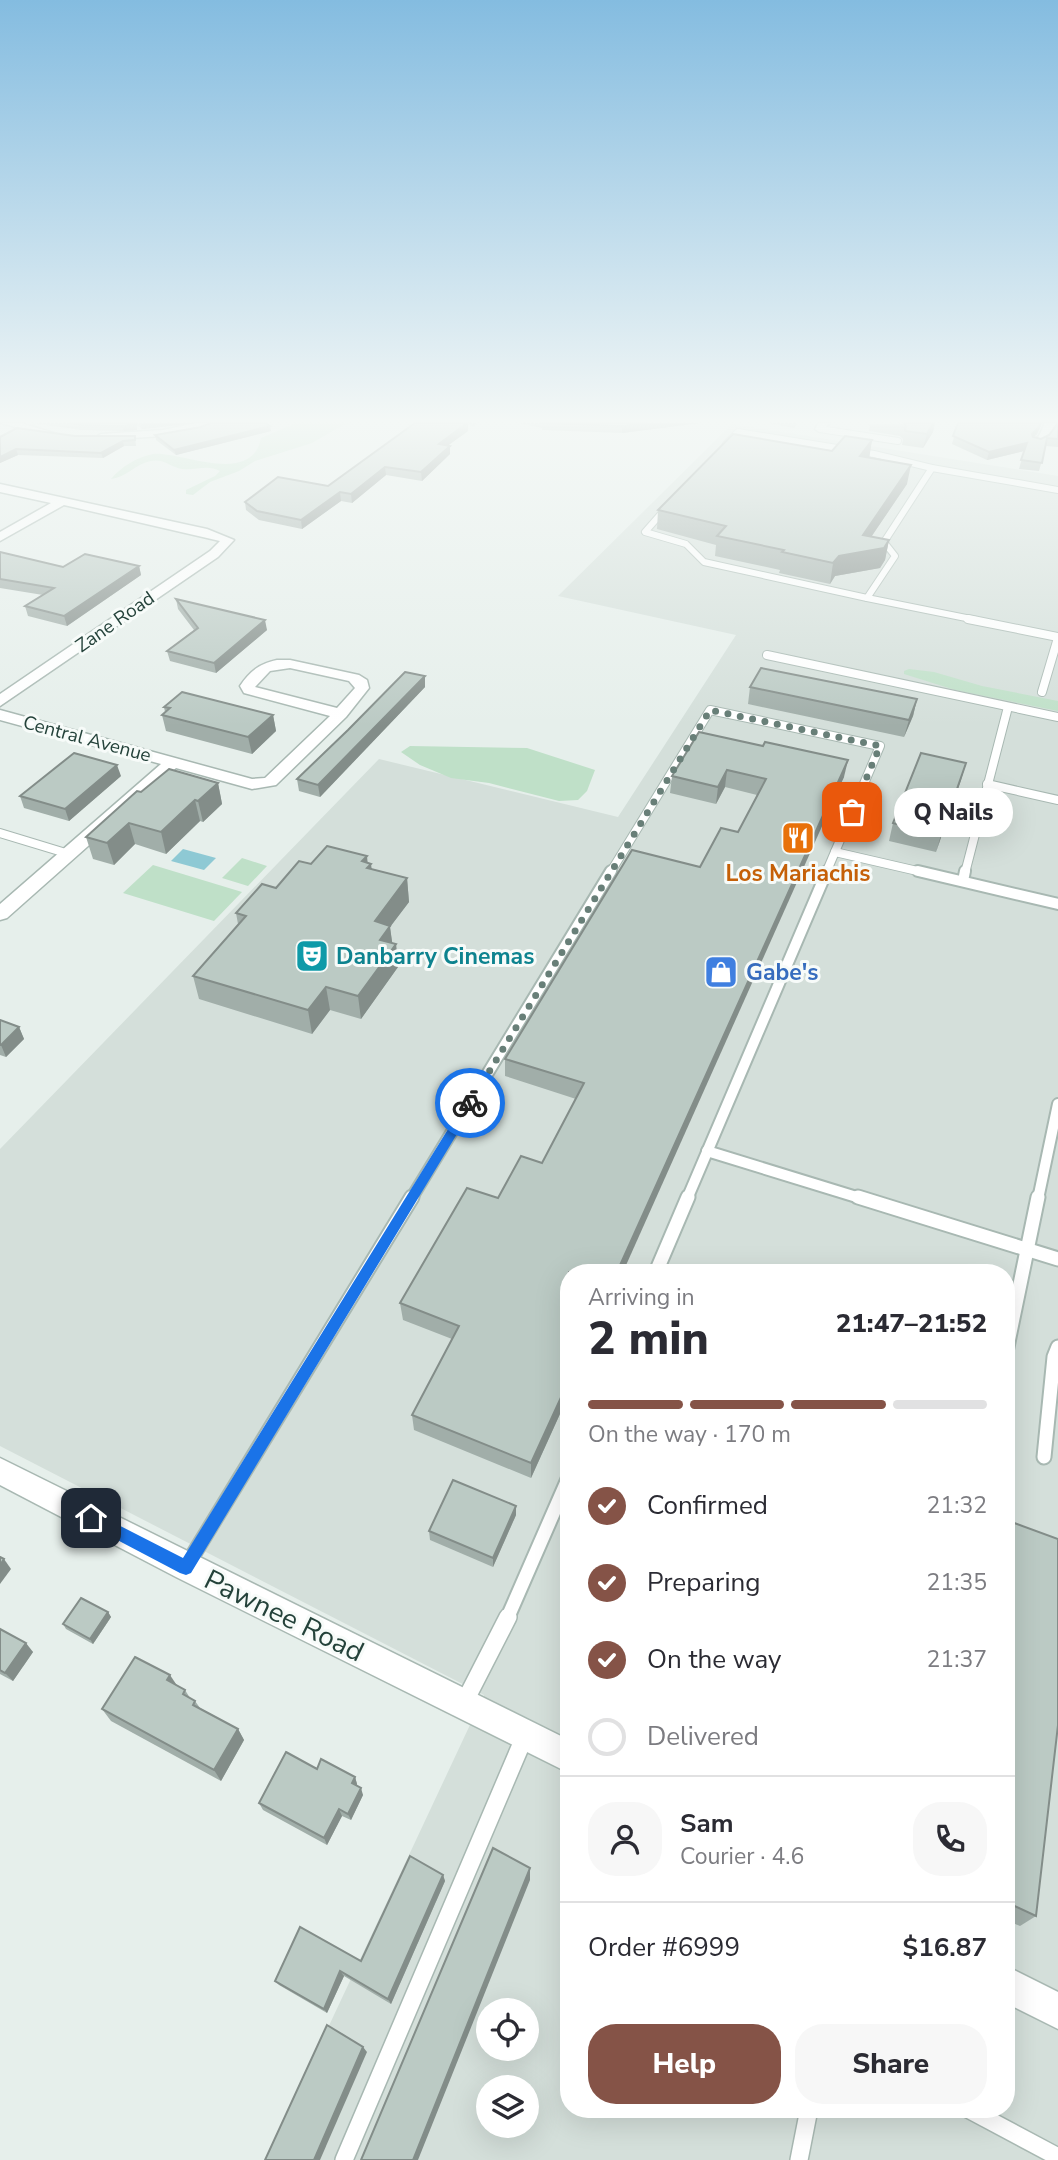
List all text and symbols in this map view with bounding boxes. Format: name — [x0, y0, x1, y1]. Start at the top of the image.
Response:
street label: Zane Road — [70, 585, 160, 659]
street label: Central Avenue — [20, 709, 154, 769]
pin — [822, 782, 882, 842]
callout: Q Nails — [894, 788, 1013, 836]
icon: bag — [833, 793, 871, 831]
text: Q Nails — [914, 797, 993, 828]
restaurant icon: Los Mariachis — [779, 819, 817, 857]
place label: Los Mariachis — [726, 858, 870, 889]
theatre icon: Danbarry Cinemas — [293, 937, 331, 975]
place label: Danbarry Cinemas — [336, 941, 534, 972]
shop icon: Gabe's — [702, 953, 740, 991]
place label: Gabe's — [746, 957, 819, 988]
courier — [435, 1068, 505, 1138]
icon: bike — [451, 1084, 489, 1122]
text: Arriving in — [588, 1282, 695, 1313]
text: 21:47–21:52 — [836, 1306, 987, 1341]
text: 2 min — [588, 1307, 709, 1370]
text: On the way · 170 m — [588, 1419, 791, 1450]
icon: check — [588, 1487, 626, 1525]
pin — [61, 1488, 121, 1548]
text: Confirmed — [647, 1488, 768, 1523]
text: 21:32 — [927, 1490, 987, 1521]
icon: home — [72, 1499, 110, 1537]
street label: Pawnee Road — [198, 1561, 370, 1671]
icon: check — [588, 1564, 626, 1602]
text: Preparing — [647, 1565, 760, 1600]
text: 21:35 — [927, 1567, 987, 1598]
icon: check — [588, 1641, 626, 1679]
text: On the way — [647, 1642, 781, 1677]
text: 21:37 — [927, 1644, 987, 1675]
text: Delivered — [647, 1719, 759, 1754]
button: person — [588, 1802, 662, 1876]
button: phone — [913, 1802, 987, 1876]
text: Sam — [680, 1806, 733, 1841]
text: Courier · 4.6 — [680, 1841, 804, 1872]
text: Order #6999 — [588, 1930, 740, 1965]
text: $16.87 — [903, 1930, 987, 1965]
map controls — [476, 1998, 539, 2138]
button: locate — [476, 1998, 539, 2061]
button: Help — [588, 2024, 781, 2104]
button: Share — [795, 2024, 987, 2104]
button: layers — [476, 2075, 539, 2138]

